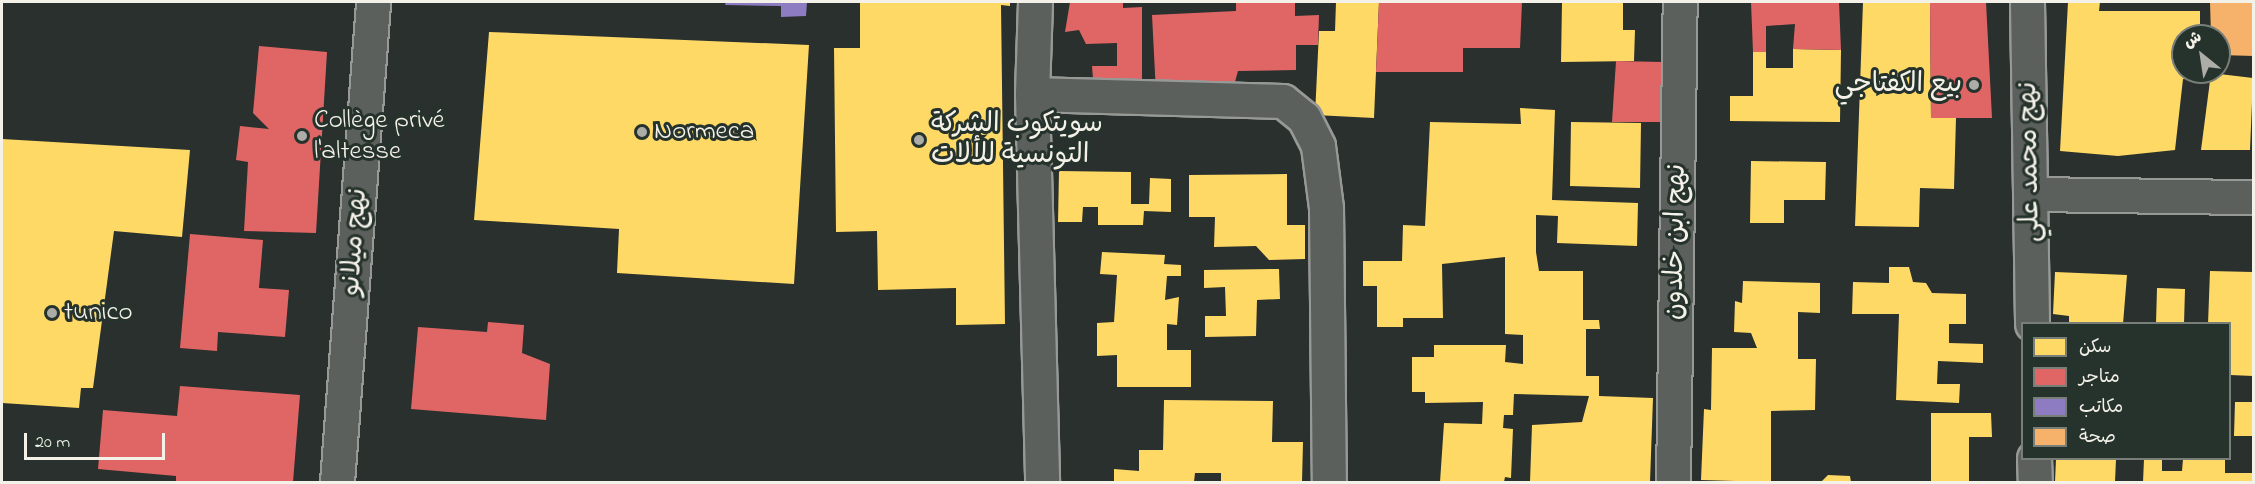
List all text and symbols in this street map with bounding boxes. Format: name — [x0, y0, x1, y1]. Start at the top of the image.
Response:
north arrow — [2171, 24, 2231, 84]
text: ش — [2179, 25, 2207, 55]
place label: بيع الكفتاجي — [1835, 69, 1962, 101]
marker: بيع الكفتاجي — [1967, 78, 1981, 92]
street label: نهج محمد علي — [2012, 81, 2048, 243]
place label: Collège privé l'altesse — [314, 104, 445, 167]
place label: سويتكوب الشركة التونسية للألات — [931, 108, 1103, 171]
place label: Normeca — [654, 116, 754, 148]
marker: Normeca — [635, 125, 649, 139]
marker: Collège privé l'altesse — [295, 129, 309, 143]
marker: سويتكوب الشركة التونسية للألات — [912, 133, 926, 147]
street label: نهج ابن خلدون — [1658, 164, 1694, 320]
street label: نهج ميلانو — [335, 187, 375, 297]
place label: tunico — [64, 297, 133, 329]
marker: tunico — [45, 306, 59, 320]
legend — [2021, 322, 2231, 460]
text: سكن — [2079, 335, 2111, 361]
text: متاجر — [2079, 365, 2120, 391]
text: مكاتب — [2079, 395, 2123, 421]
scale bar — [27, 421, 168, 459]
text: صحة — [2079, 425, 2116, 451]
text: 20 m — [35, 430, 70, 456]

